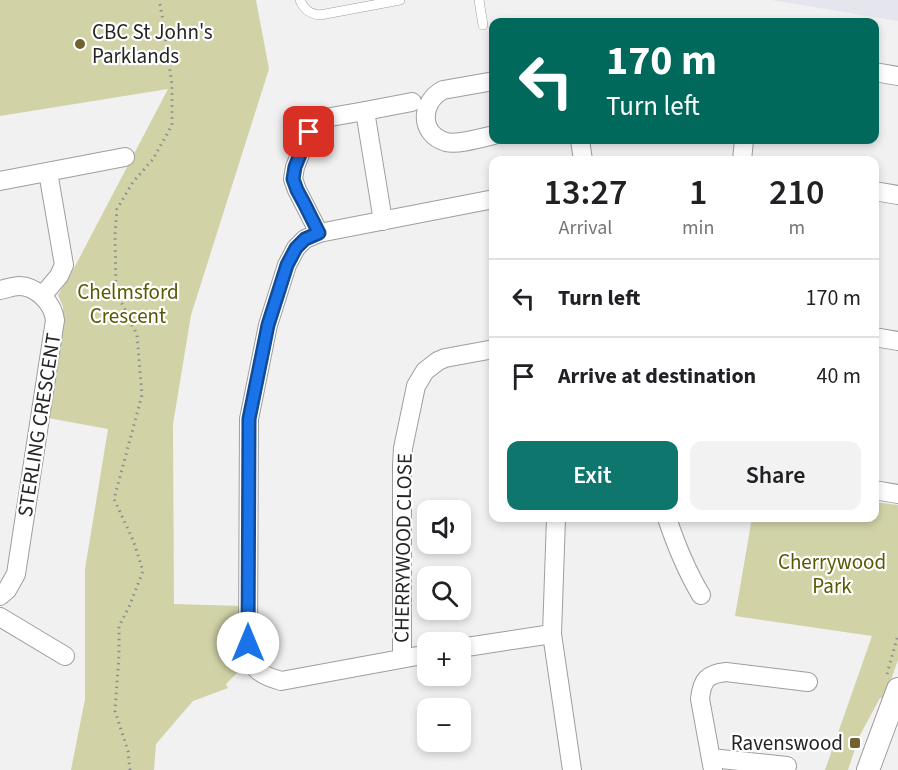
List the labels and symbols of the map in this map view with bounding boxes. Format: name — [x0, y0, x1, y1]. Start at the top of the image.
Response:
place label: CBC St John's Parklands — [92, 17, 213, 71]
marker: CBC St John's Parklands — [73, 37, 87, 51]
pin — [283, 106, 334, 157]
park label: Chelmsford Crescent — [77, 277, 179, 331]
street label: STERLING CRESCENT — [10, 331, 68, 519]
street label: CHERRYWOOD CLOSE — [386, 453, 420, 643]
park label: Cherrywood Park — [778, 547, 886, 601]
position arrow — [216, 611, 280, 675]
place label: Ravenswood — [731, 728, 843, 758]
marker: Ravenswood — [848, 736, 862, 750]

